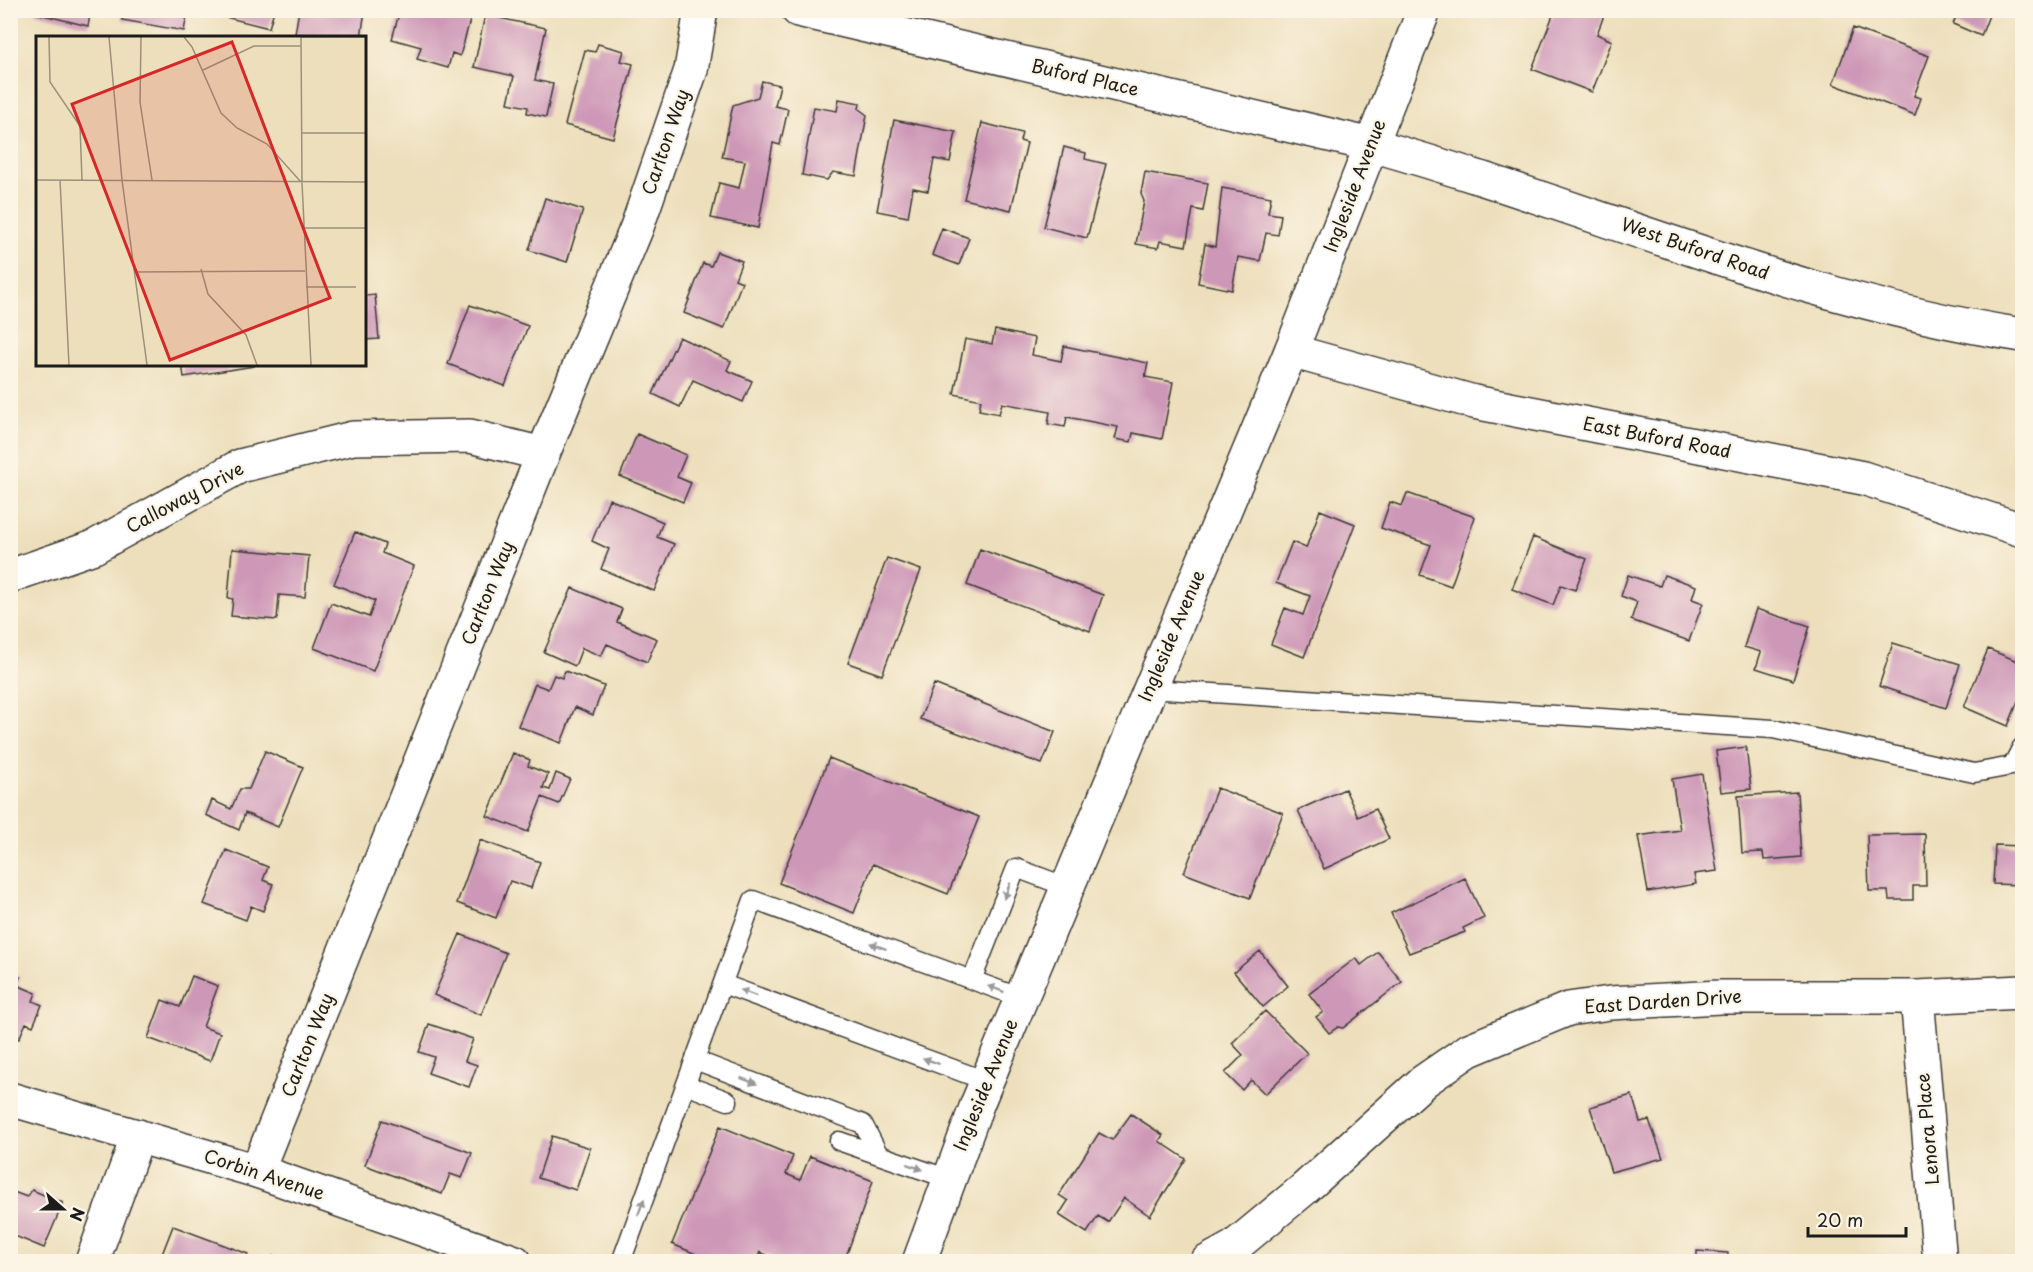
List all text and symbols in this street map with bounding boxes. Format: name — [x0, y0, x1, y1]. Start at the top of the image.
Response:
inset map — [36, 36, 366, 366]
street label: Buford Place — [1029, 51, 1142, 102]
street label: Carlton Way — [634, 85, 695, 198]
street label: Ingleside Avenue — [1316, 115, 1391, 256]
street label: West Buford Road — [1618, 210, 1773, 286]
street label: East Buford Road — [1581, 409, 1734, 464]
street label: Calloway Drive — [121, 454, 248, 539]
street label: Carlton Way — [453, 536, 520, 649]
street label: Ingleside Avenue — [1131, 565, 1211, 705]
one-way arrow — [1002, 882, 1012, 900]
one-way arrow — [869, 940, 887, 950]
street label: East Darden Drive — [1583, 982, 1742, 1019]
one-way arrow — [987, 983, 1005, 993]
street label: Carlton Way — [273, 988, 340, 1101]
one-way arrow — [739, 988, 757, 998]
street label: Ingleside Avenue — [946, 1014, 1024, 1155]
one-way arrow — [922, 1056, 940, 1065]
street label: Lenora Place — [1908, 1072, 1945, 1186]
one-way arrow — [741, 1076, 759, 1086]
street label: Corbin Avenue — [201, 1141, 328, 1206]
one-way arrow — [907, 1163, 925, 1173]
north arrow — [33, 1179, 93, 1239]
one-way arrow — [637, 1197, 647, 1215]
scale bar — [1808, 1200, 1906, 1238]
text: N — [64, 1205, 91, 1225]
text: 20 m — [1817, 1206, 1863, 1233]

